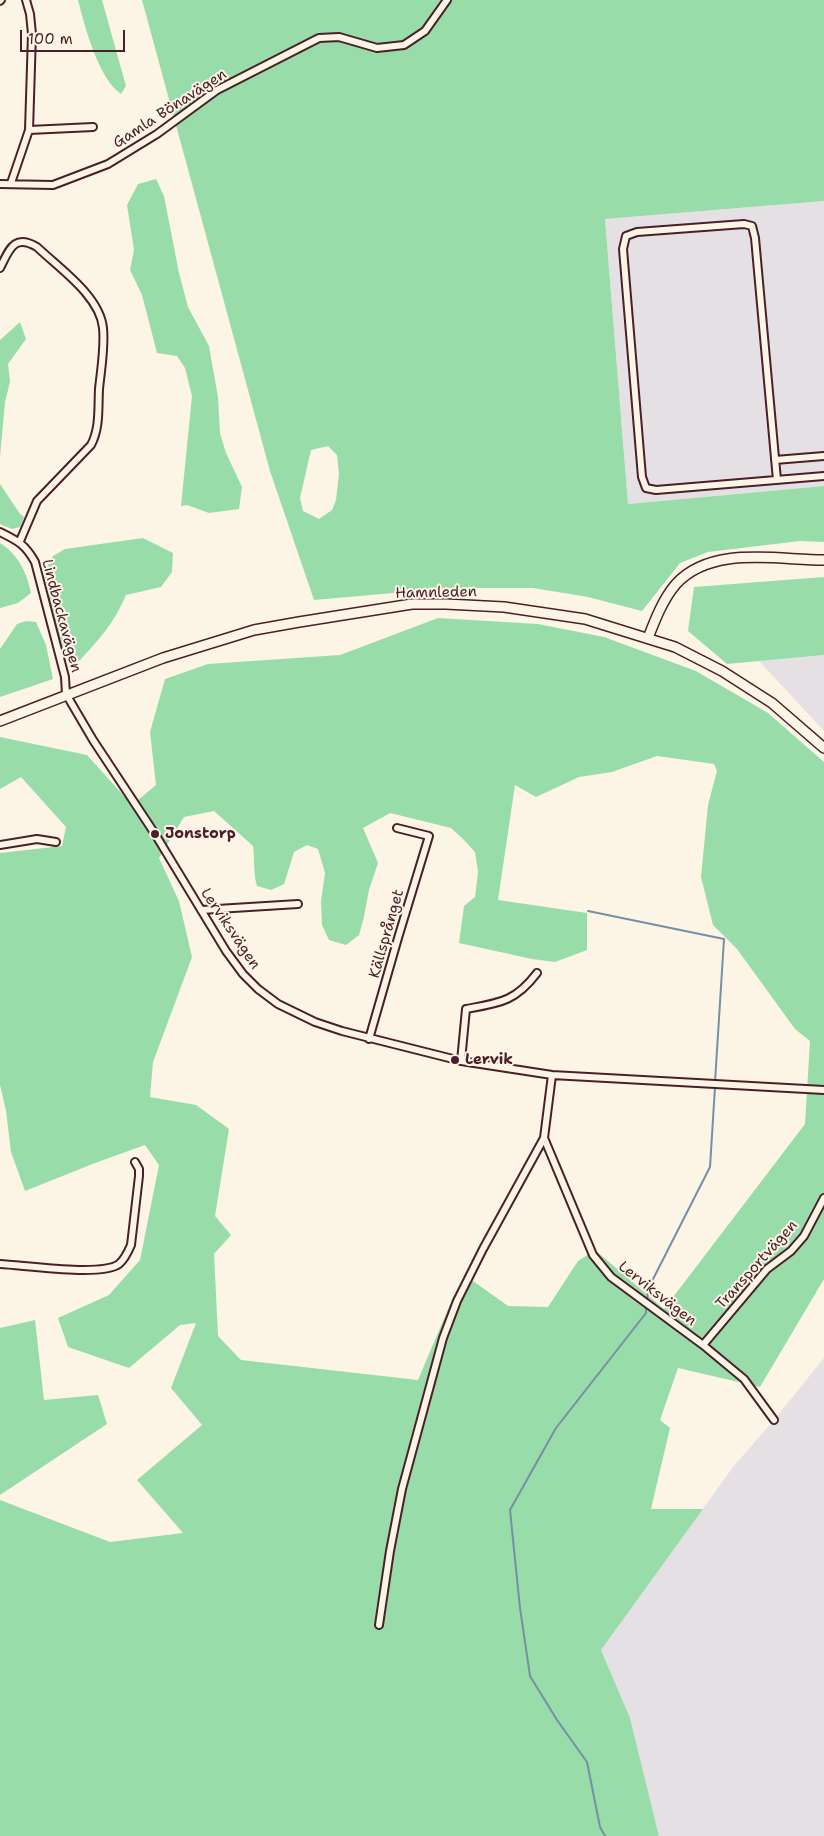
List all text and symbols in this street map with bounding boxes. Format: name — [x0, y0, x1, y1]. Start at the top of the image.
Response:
scale bar — [22, 20, 128, 52]
text: 100 m — [28, 29, 73, 49]
street label: Gamla Bönavägen — [110, 66, 230, 152]
street label: Lindbackavägen — [37, 558, 85, 674]
street label: Hamnleden — [395, 583, 477, 603]
place label: Jonstorp — [165, 825, 236, 843]
marker: Jonstorp — [149, 828, 161, 840]
street label: Lerviksvägen — [196, 885, 264, 973]
street label: Källsprånget — [366, 887, 408, 981]
place label: Lervik — [465, 1051, 513, 1069]
marker: Lervik — [449, 1054, 461, 1066]
street label: Transportvägen — [712, 1217, 802, 1313]
street label: Lerviksvägen — [614, 1258, 700, 1330]

